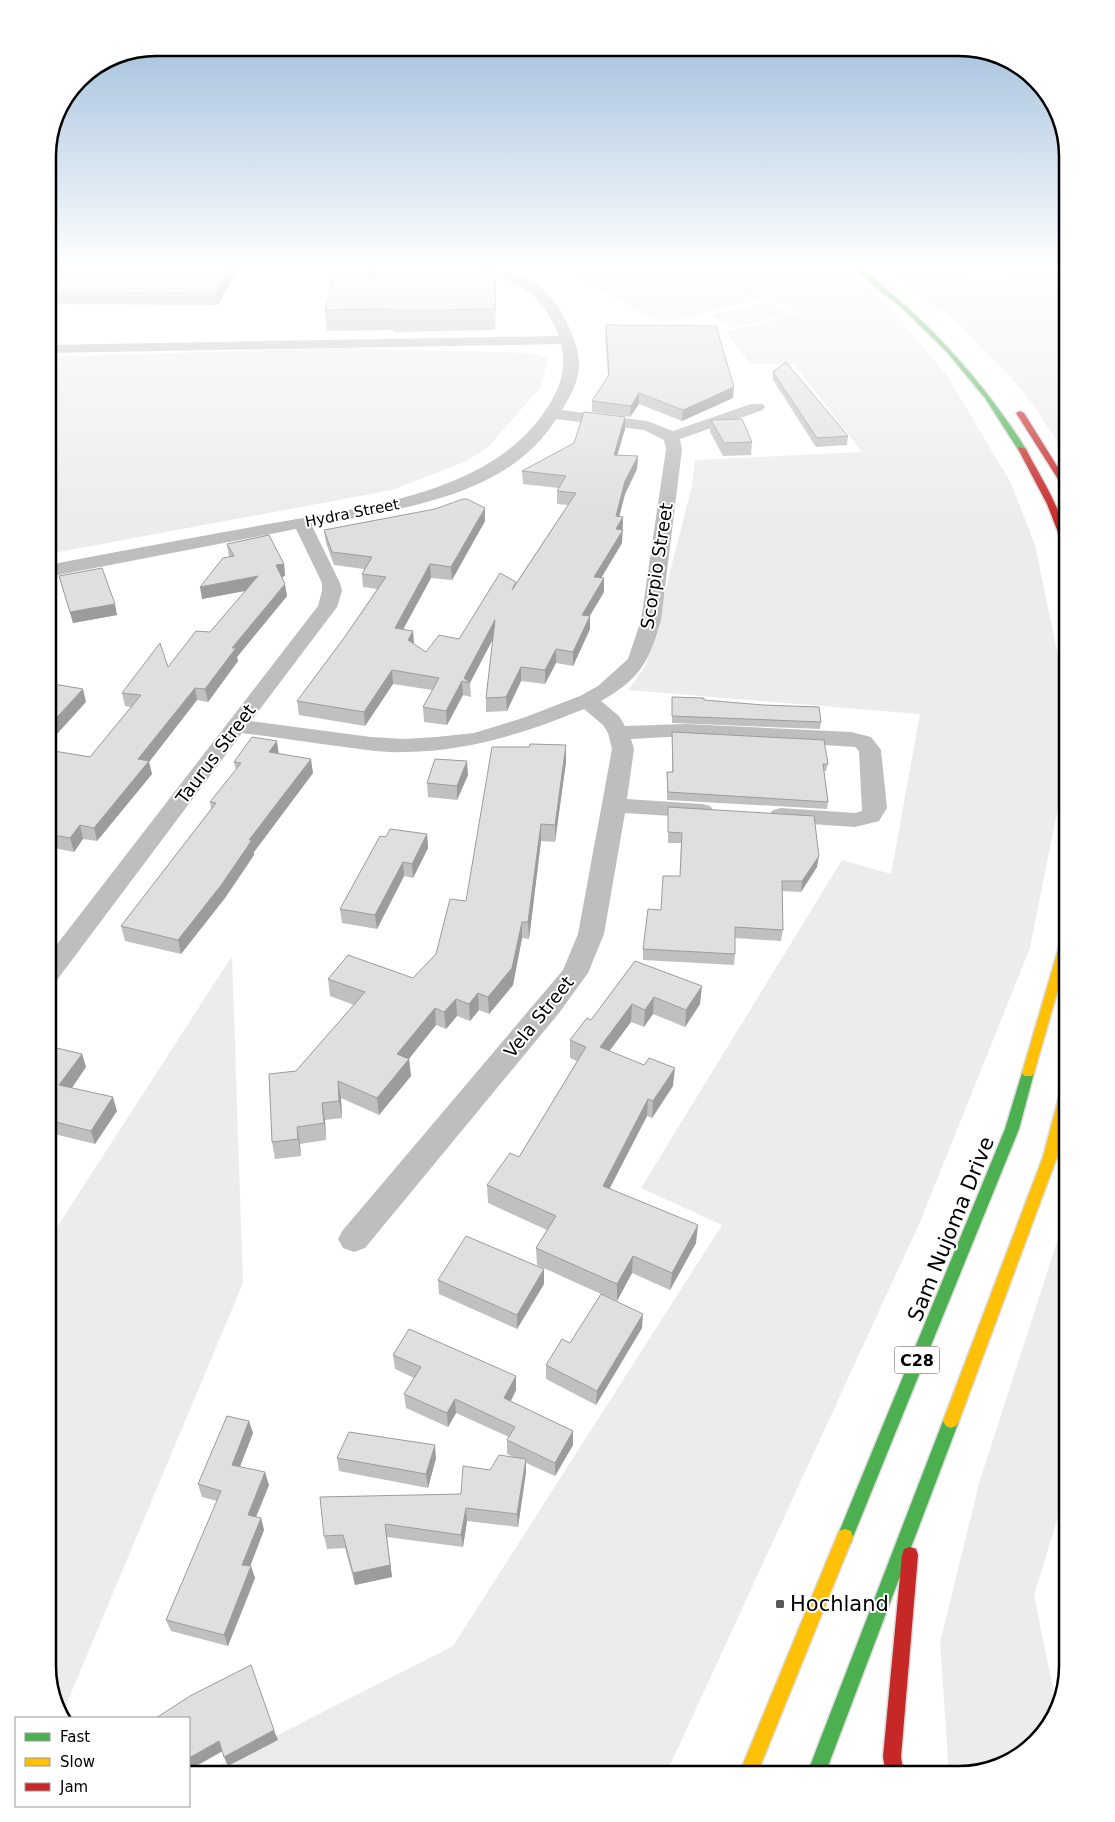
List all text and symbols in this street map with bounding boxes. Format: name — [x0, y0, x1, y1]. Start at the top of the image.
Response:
street label: Hydra Street — [303, 495, 401, 531]
street label: Scorpio Street — [636, 501, 677, 631]
street label: Taurus Street — [171, 700, 260, 808]
street label: Vela Street — [499, 972, 578, 1062]
street label: Sam Nujoma Drive — [903, 1133, 999, 1325]
road number: C28 — [894, 1346, 940, 1374]
place label: Hochland — [790, 1592, 889, 1616]
marker: Hochland — [774, 1598, 786, 1610]
legend — [15, 1717, 190, 1807]
text: Fast — [60, 1728, 90, 1746]
text: Slow — [60, 1753, 95, 1771]
text: Jam — [59, 1778, 88, 1796]

